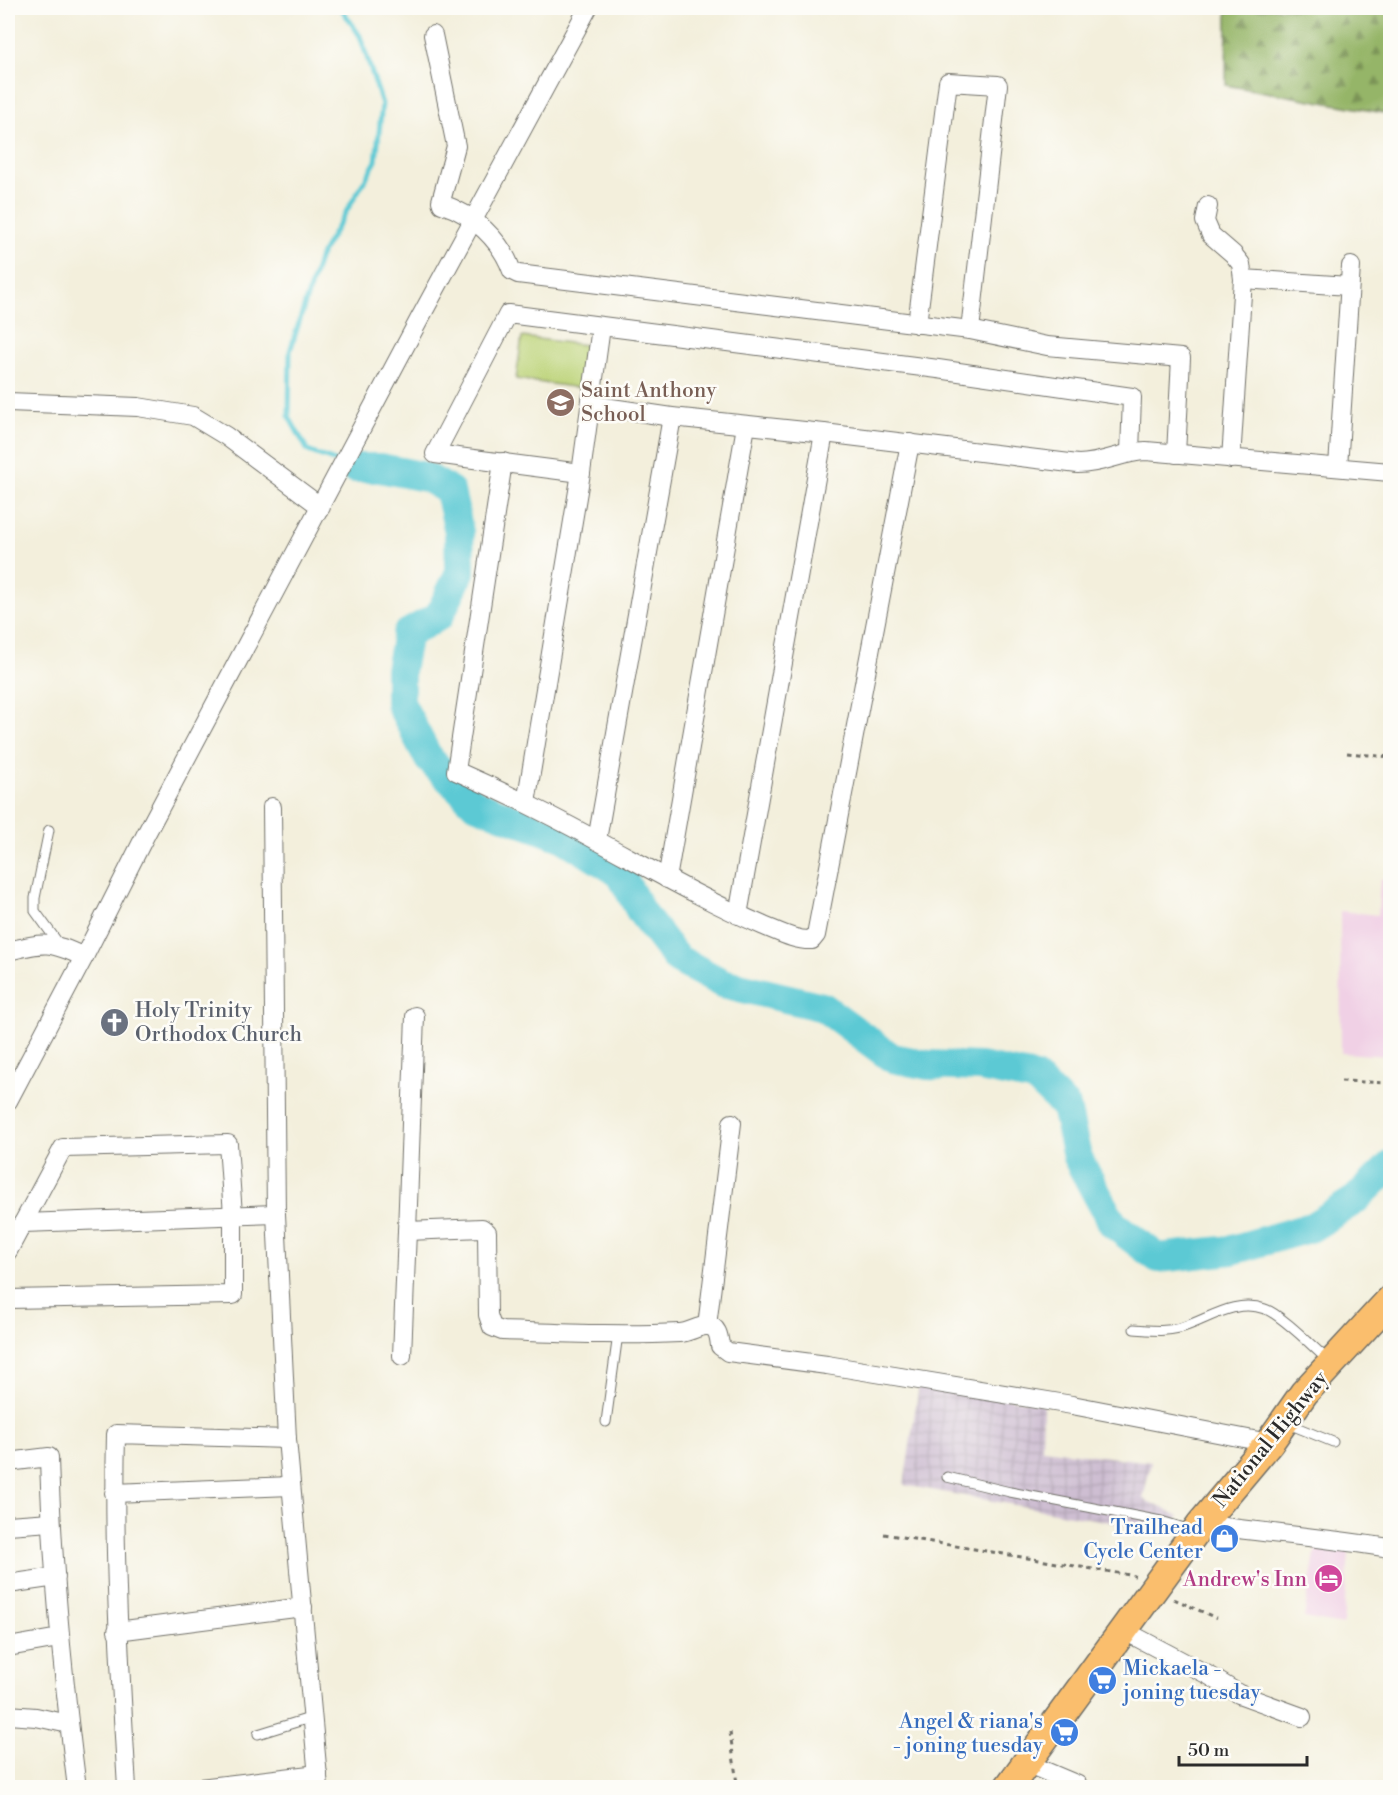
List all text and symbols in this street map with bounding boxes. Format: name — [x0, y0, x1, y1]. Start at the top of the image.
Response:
place label: Saint Anthony School — [581, 378, 717, 428]
school or university icon: Saint Anthony School — [544, 386, 576, 418]
place label: Holy Trinity Orthodox Church — [135, 998, 303, 1048]
church icon: Holy Trinity Orthodox Church — [98, 1006, 130, 1038]
street label: National Highway — [1208, 1366, 1334, 1513]
place label: Trailhead Cycle Center — [1083, 1515, 1203, 1565]
shop icon: Trailhead Cycle Center — [1208, 1523, 1240, 1555]
hotel icon: Andrew's Inn — [1312, 1563, 1344, 1595]
place label: Andrew's Inn — [1182, 1567, 1307, 1593]
place label: Mickaela - joning tuesday — [1122, 1656, 1261, 1706]
supermarket icon: Mickaela - joning tuesday — [1086, 1664, 1118, 1696]
place label: Angel & riana's - joning tuesday — [893, 1709, 1044, 1759]
supermarket icon: Angel & riana's - joning tuesday — [1048, 1717, 1080, 1749]
scale bar — [1179, 1729, 1306, 1767]
text: 50 m — [1188, 1739, 1230, 1762]

